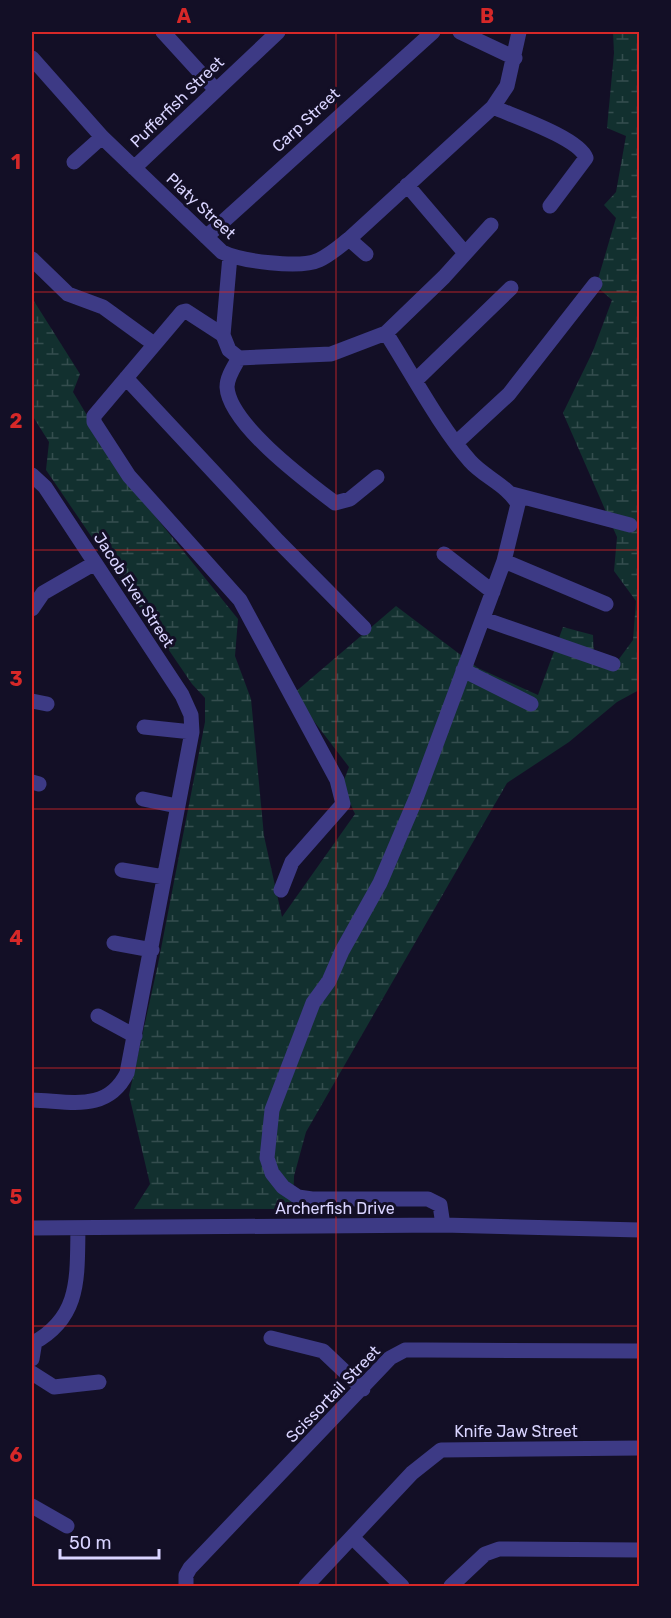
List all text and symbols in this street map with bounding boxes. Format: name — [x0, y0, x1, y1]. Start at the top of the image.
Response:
text: A — [177, 4, 192, 28]
text: B — [480, 4, 494, 28]
street label: Pufferfish Street — [126, 53, 228, 151]
street label: Carp Street — [268, 84, 344, 156]
text: 1 — [11, 150, 21, 174]
street label: Platy Street — [162, 169, 240, 243]
text: 2 — [10, 409, 23, 433]
street label: Jacob Ever Street — [90, 529, 178, 651]
text: 3 — [9, 667, 23, 691]
text: 4 — [9, 926, 23, 950]
text: 5 — [10, 1185, 23, 1209]
street label: Archerfish Drive — [275, 1199, 395, 1218]
street label: Scissortail Street — [282, 1342, 384, 1446]
street label: Knife Jaw Street — [454, 1422, 578, 1441]
text: 6 — [9, 1443, 23, 1467]
scale bar — [60, 1522, 159, 1560]
text: 50 m — [69, 1532, 112, 1554]

